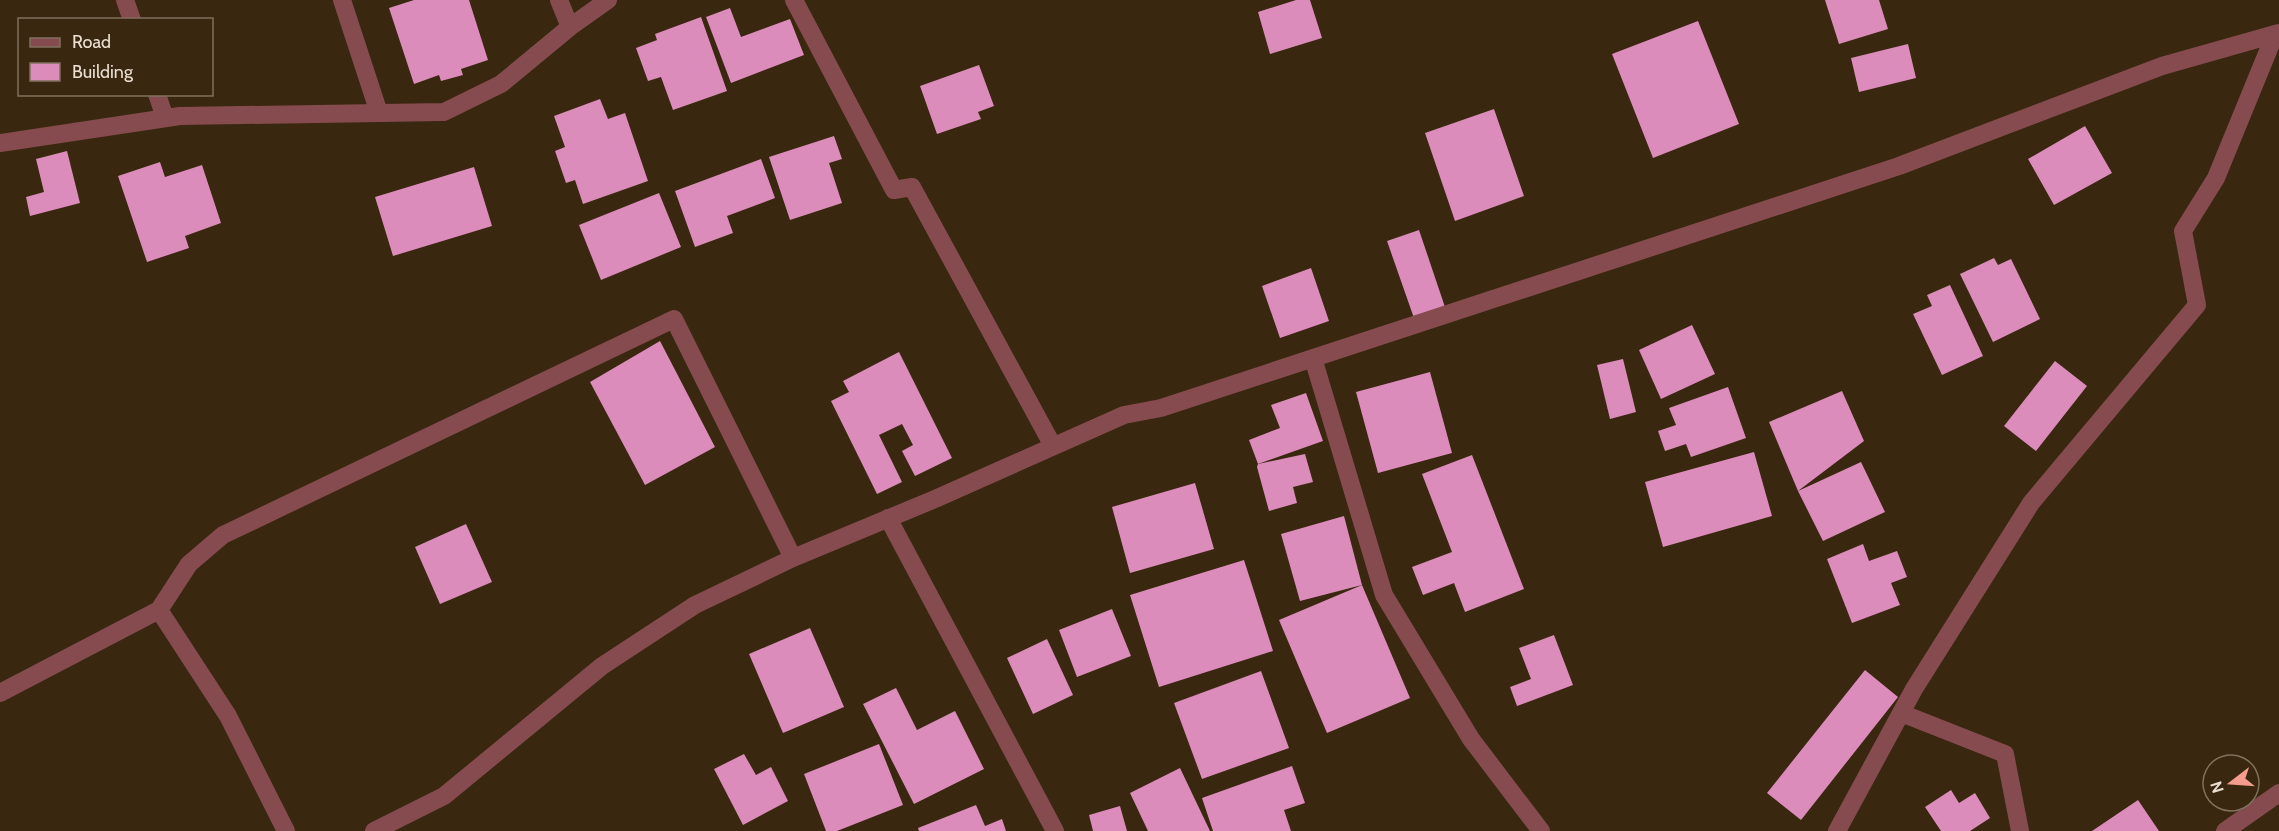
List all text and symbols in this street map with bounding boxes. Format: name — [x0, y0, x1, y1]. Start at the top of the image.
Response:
legend — [18, 18, 213, 96]
text: Road — [72, 31, 111, 53]
text: Building — [72, 61, 134, 83]
north arrow — [2201, 753, 2261, 813]
text: N — [2206, 779, 2228, 795]

